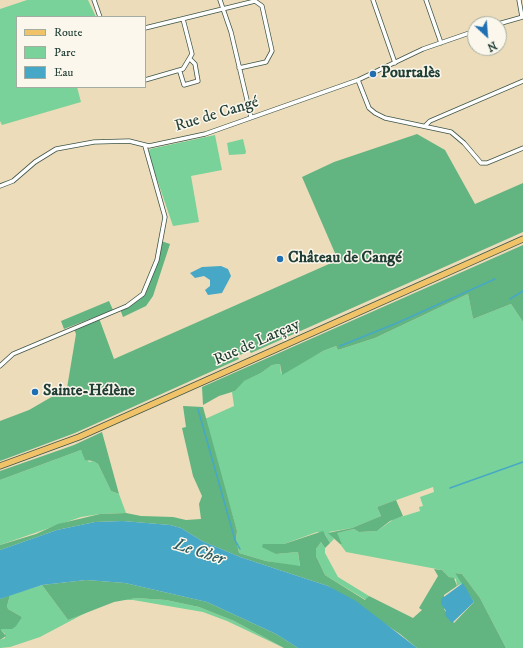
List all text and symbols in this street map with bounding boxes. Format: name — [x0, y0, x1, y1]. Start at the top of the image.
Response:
legend — [16, 16, 146, 88]
north arrow — [467, 16, 507, 56]
text: Route — [54, 25, 82, 40]
text: N — [485, 38, 499, 54]
text: Parc — [54, 45, 76, 60]
place label: Pourtalès — [381, 64, 440, 84]
text: Eau — [54, 65, 73, 80]
marker: Pourtalès — [368, 69, 378, 79]
street label: Rue de Cangé — [173, 93, 261, 137]
place label: Château de Cangé — [288, 249, 402, 269]
marker: Château de Cangé — [275, 254, 285, 264]
street label: Rue de Larçay — [211, 316, 303, 370]
place label: Sainte-Hélène — [43, 382, 135, 402]
marker: Sainte-Hélène — [30, 387, 40, 397]
water label: Le Cher — [171, 535, 227, 571]

